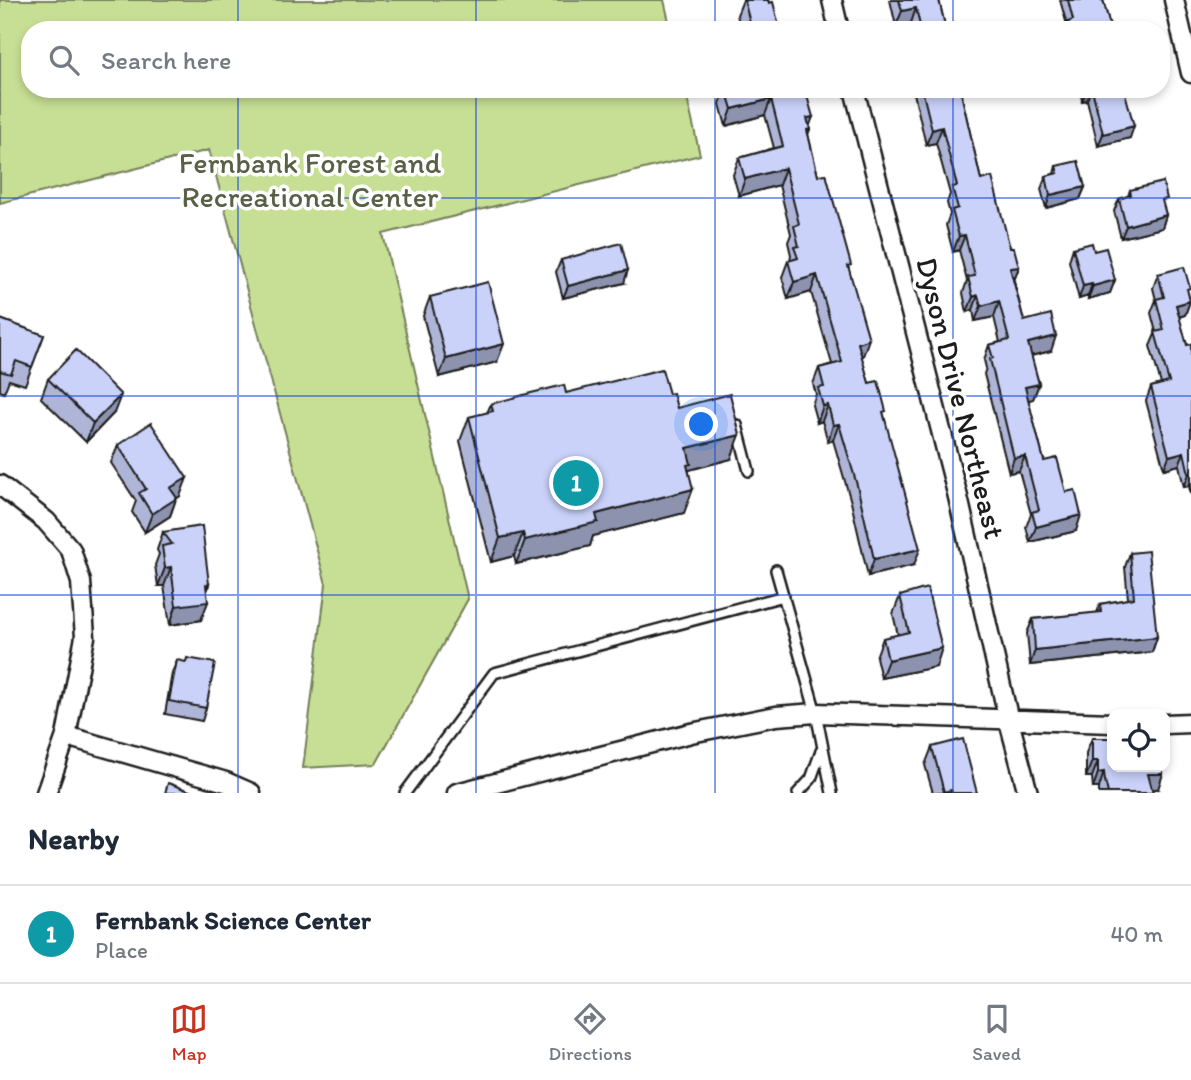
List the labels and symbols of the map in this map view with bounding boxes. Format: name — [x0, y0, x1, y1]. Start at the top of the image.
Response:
park label: Fernbank Forest and Recreational Center — [179, 144, 442, 215]
street label: Dyson Drive Northeast — [908, 253, 1014, 543]
your location — [684, 407, 718, 441]
pin: 1 — [553, 457, 599, 509]

